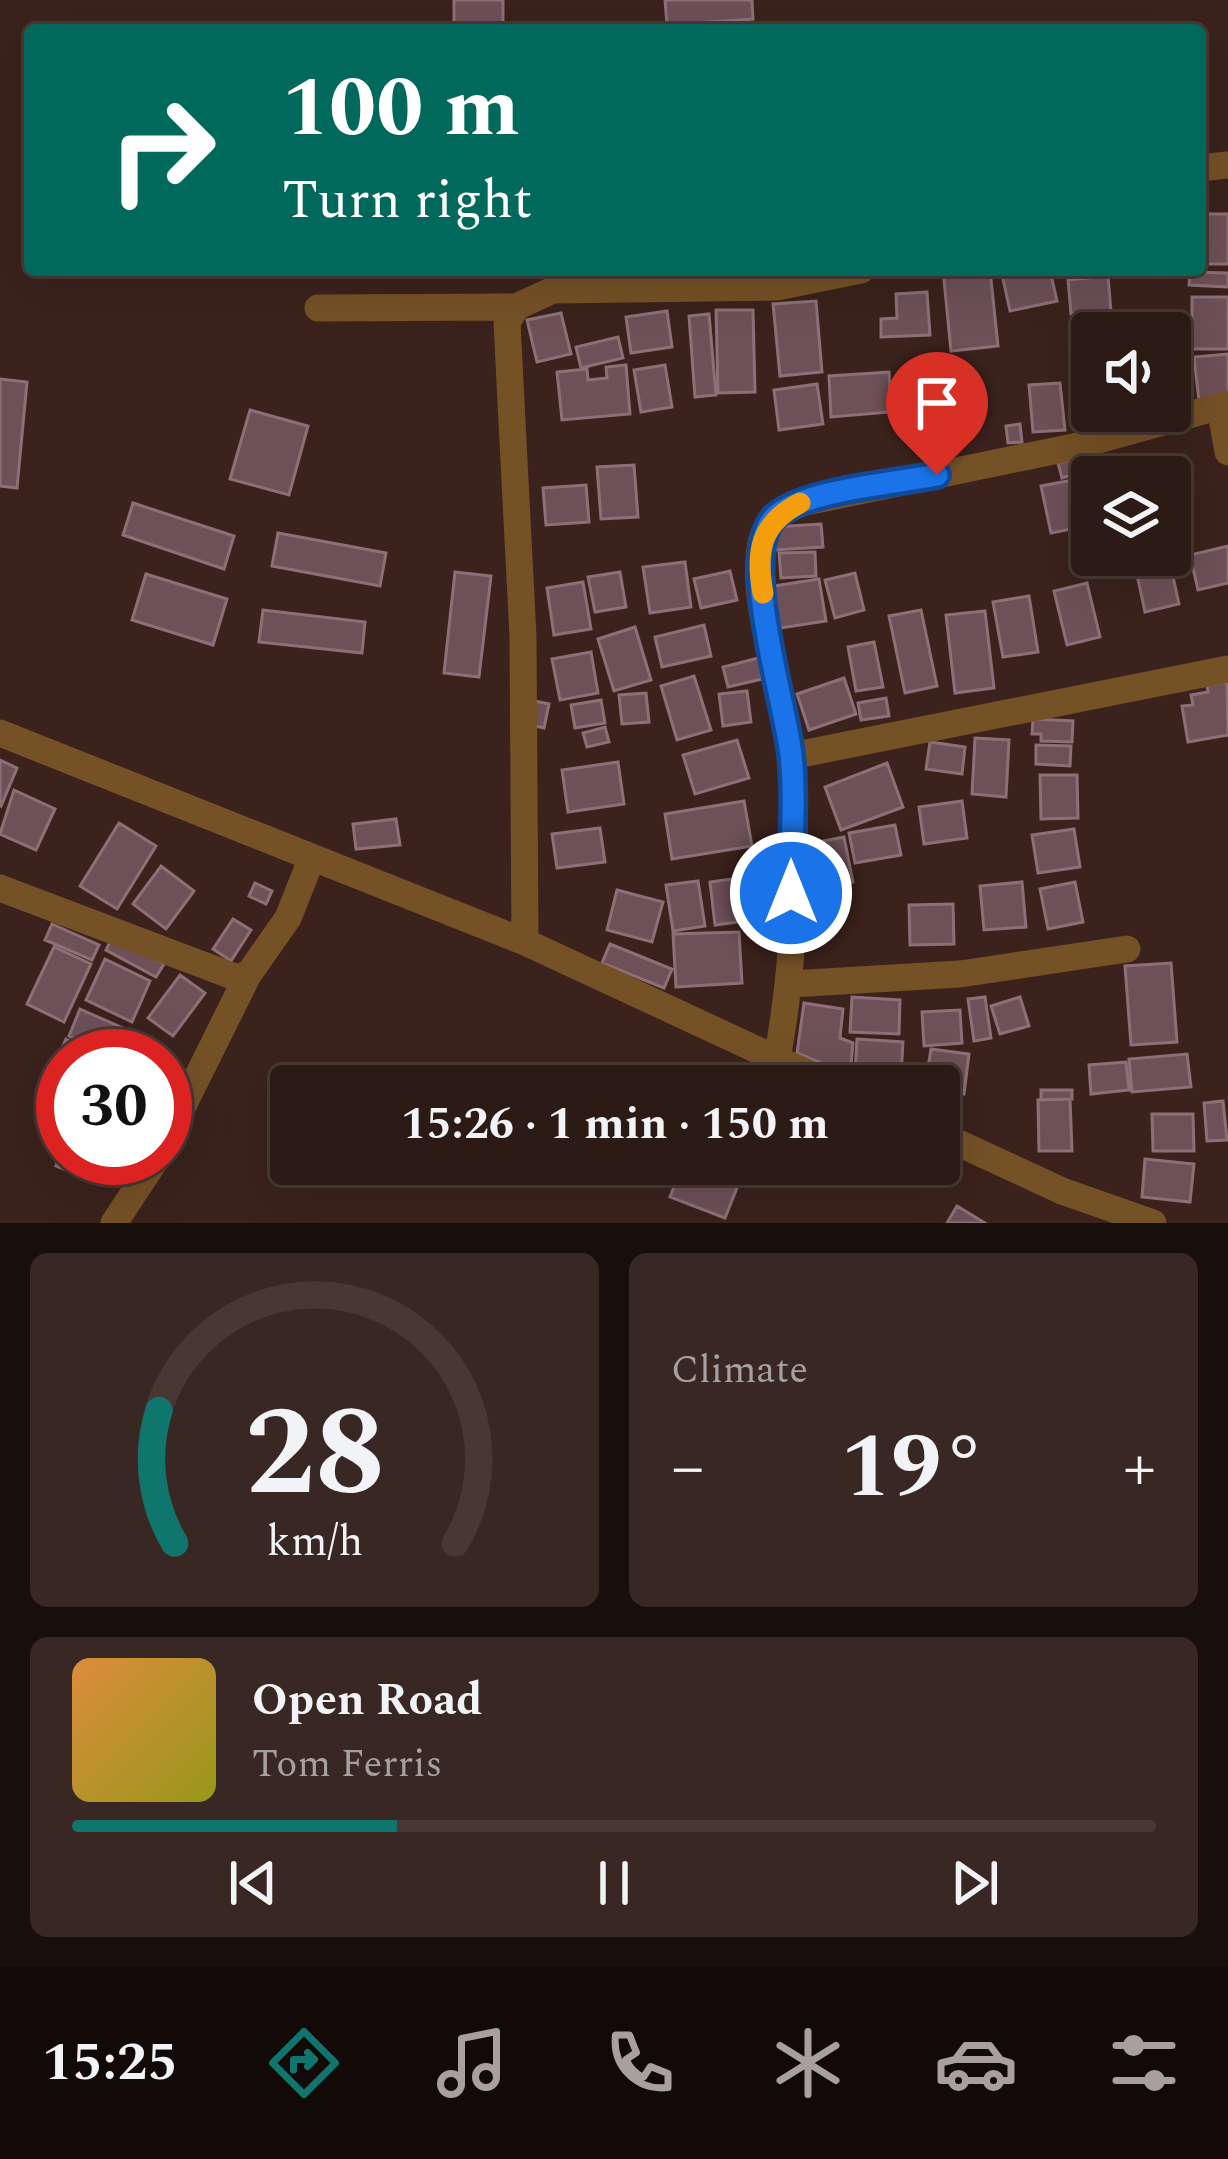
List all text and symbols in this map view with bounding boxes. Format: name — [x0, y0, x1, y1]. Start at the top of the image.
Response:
text: 100 m — [282, 45, 520, 173]
icon: right — [84, 72, 240, 228]
text: Turn right — [282, 160, 532, 242]
map controls — [1071, 312, 1191, 576]
button: sound — [1071, 312, 1191, 432]
pin — [886, 352, 988, 475]
icon: arrive — [904, 370, 970, 436]
button: layers — [1071, 456, 1191, 576]
position arrow — [728, 830, 854, 956]
speed limit sign: 30 — [36, 1029, 192, 1185]
text: 15:26 · 1 min · 150 m — [401, 1090, 829, 1159]
text: Climate — [671, 1341, 808, 1400]
text: 28 — [244, 1360, 385, 1550]
text: 19° — [841, 1400, 986, 1537]
text: − — [671, 1418, 704, 1519]
text: + — [1123, 1418, 1156, 1519]
text: km/h — [266, 1510, 363, 1575]
text: Open Road — [252, 1666, 483, 1735]
text: Tom Ferris — [252, 1735, 442, 1794]
icon: previous — [220, 1850, 286, 1916]
icon: pause — [581, 1850, 647, 1916]
icon: next — [942, 1850, 1008, 1916]
icon: directions — [262, 2021, 346, 2105]
icon: music — [430, 2021, 514, 2105]
icon: phone — [598, 2021, 682, 2105]
icon: climate — [766, 2021, 850, 2105]
icon: car — [934, 2021, 1018, 2105]
icon: filters — [1102, 2021, 1186, 2105]
text: 15:25 — [42, 2022, 178, 2104]

